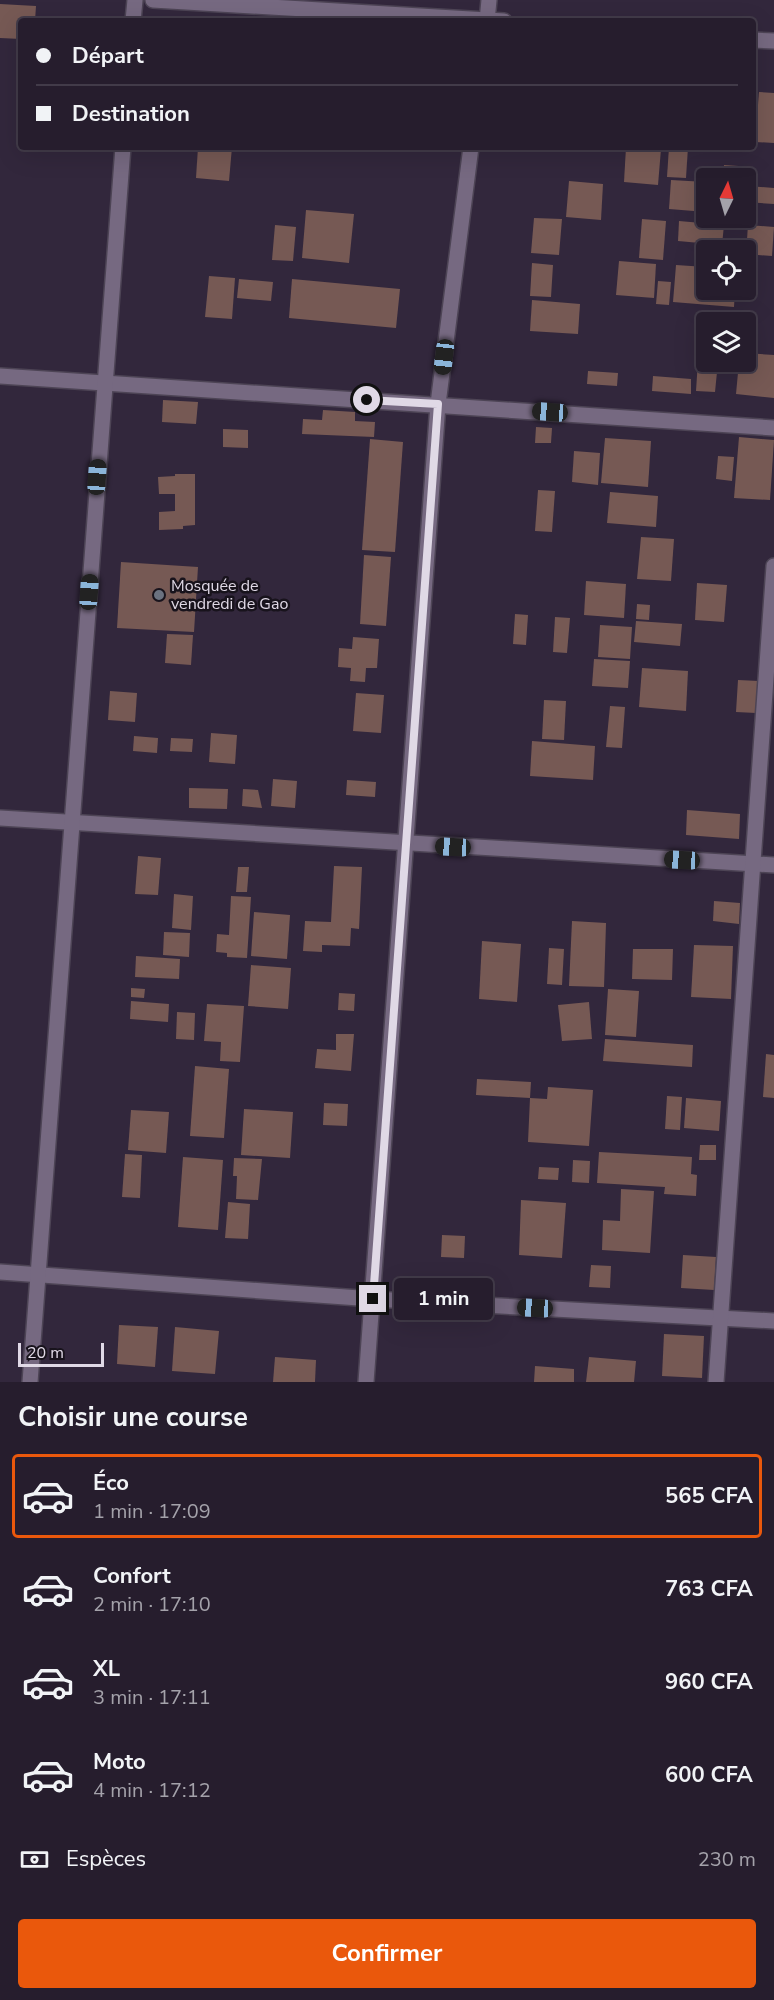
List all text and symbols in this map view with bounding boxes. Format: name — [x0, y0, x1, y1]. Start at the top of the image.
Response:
text: Départ — [72, 41, 144, 71]
text: Destination — [72, 99, 190, 129]
north arrow — [696, 168, 756, 228]
map controls — [696, 168, 756, 372]
button: locate — [696, 240, 756, 300]
button: layers — [696, 312, 756, 372]
car — [433, 338, 455, 376]
route start — [353, 386, 380, 413]
car — [531, 402, 569, 422]
car — [87, 458, 107, 496]
car — [79, 573, 99, 611]
place label: Mosquée de vendredi de Gao — [171, 575, 288, 615]
marker: Mosquée de vendredi de Gao — [152, 588, 166, 602]
car — [435, 837, 471, 857]
car — [664, 850, 700, 870]
callout: 1 min — [394, 1278, 493, 1320]
route end — [359, 1285, 386, 1312]
text: 1 min — [418, 1285, 469, 1312]
car — [517, 1298, 553, 1318]
scale bar — [18, 1340, 104, 1368]
text: 20 m — [27, 1342, 64, 1364]
text: Choisir une course — [18, 1399, 248, 1436]
text: Éco — [93, 1468, 129, 1498]
icon: car — [21, 1469, 75, 1523]
text: 565 CFA — [665, 1481, 753, 1511]
text: 1 min · 17:09 — [93, 1498, 211, 1525]
text: Confort — [93, 1561, 171, 1591]
icon: car — [21, 1562, 75, 1616]
text: 763 CFA — [665, 1574, 753, 1604]
text: 2 min · 17:10 — [93, 1591, 211, 1618]
text: XL — [93, 1654, 120, 1684]
icon: car — [21, 1655, 75, 1709]
text: 960 CFA — [665, 1667, 753, 1697]
text: 3 min · 17:11 — [93, 1684, 211, 1711]
text: Moto — [93, 1747, 146, 1777]
icon: car — [21, 1748, 75, 1802]
text: 600 CFA — [665, 1760, 753, 1790]
text: 4 min · 17:12 — [93, 1777, 211, 1804]
icon: cash — [18, 1843, 51, 1876]
text: Espèces — [66, 1844, 146, 1874]
text: 230 m — [698, 1846, 756, 1873]
button: Confirmer — [18, 1919, 756, 1988]

